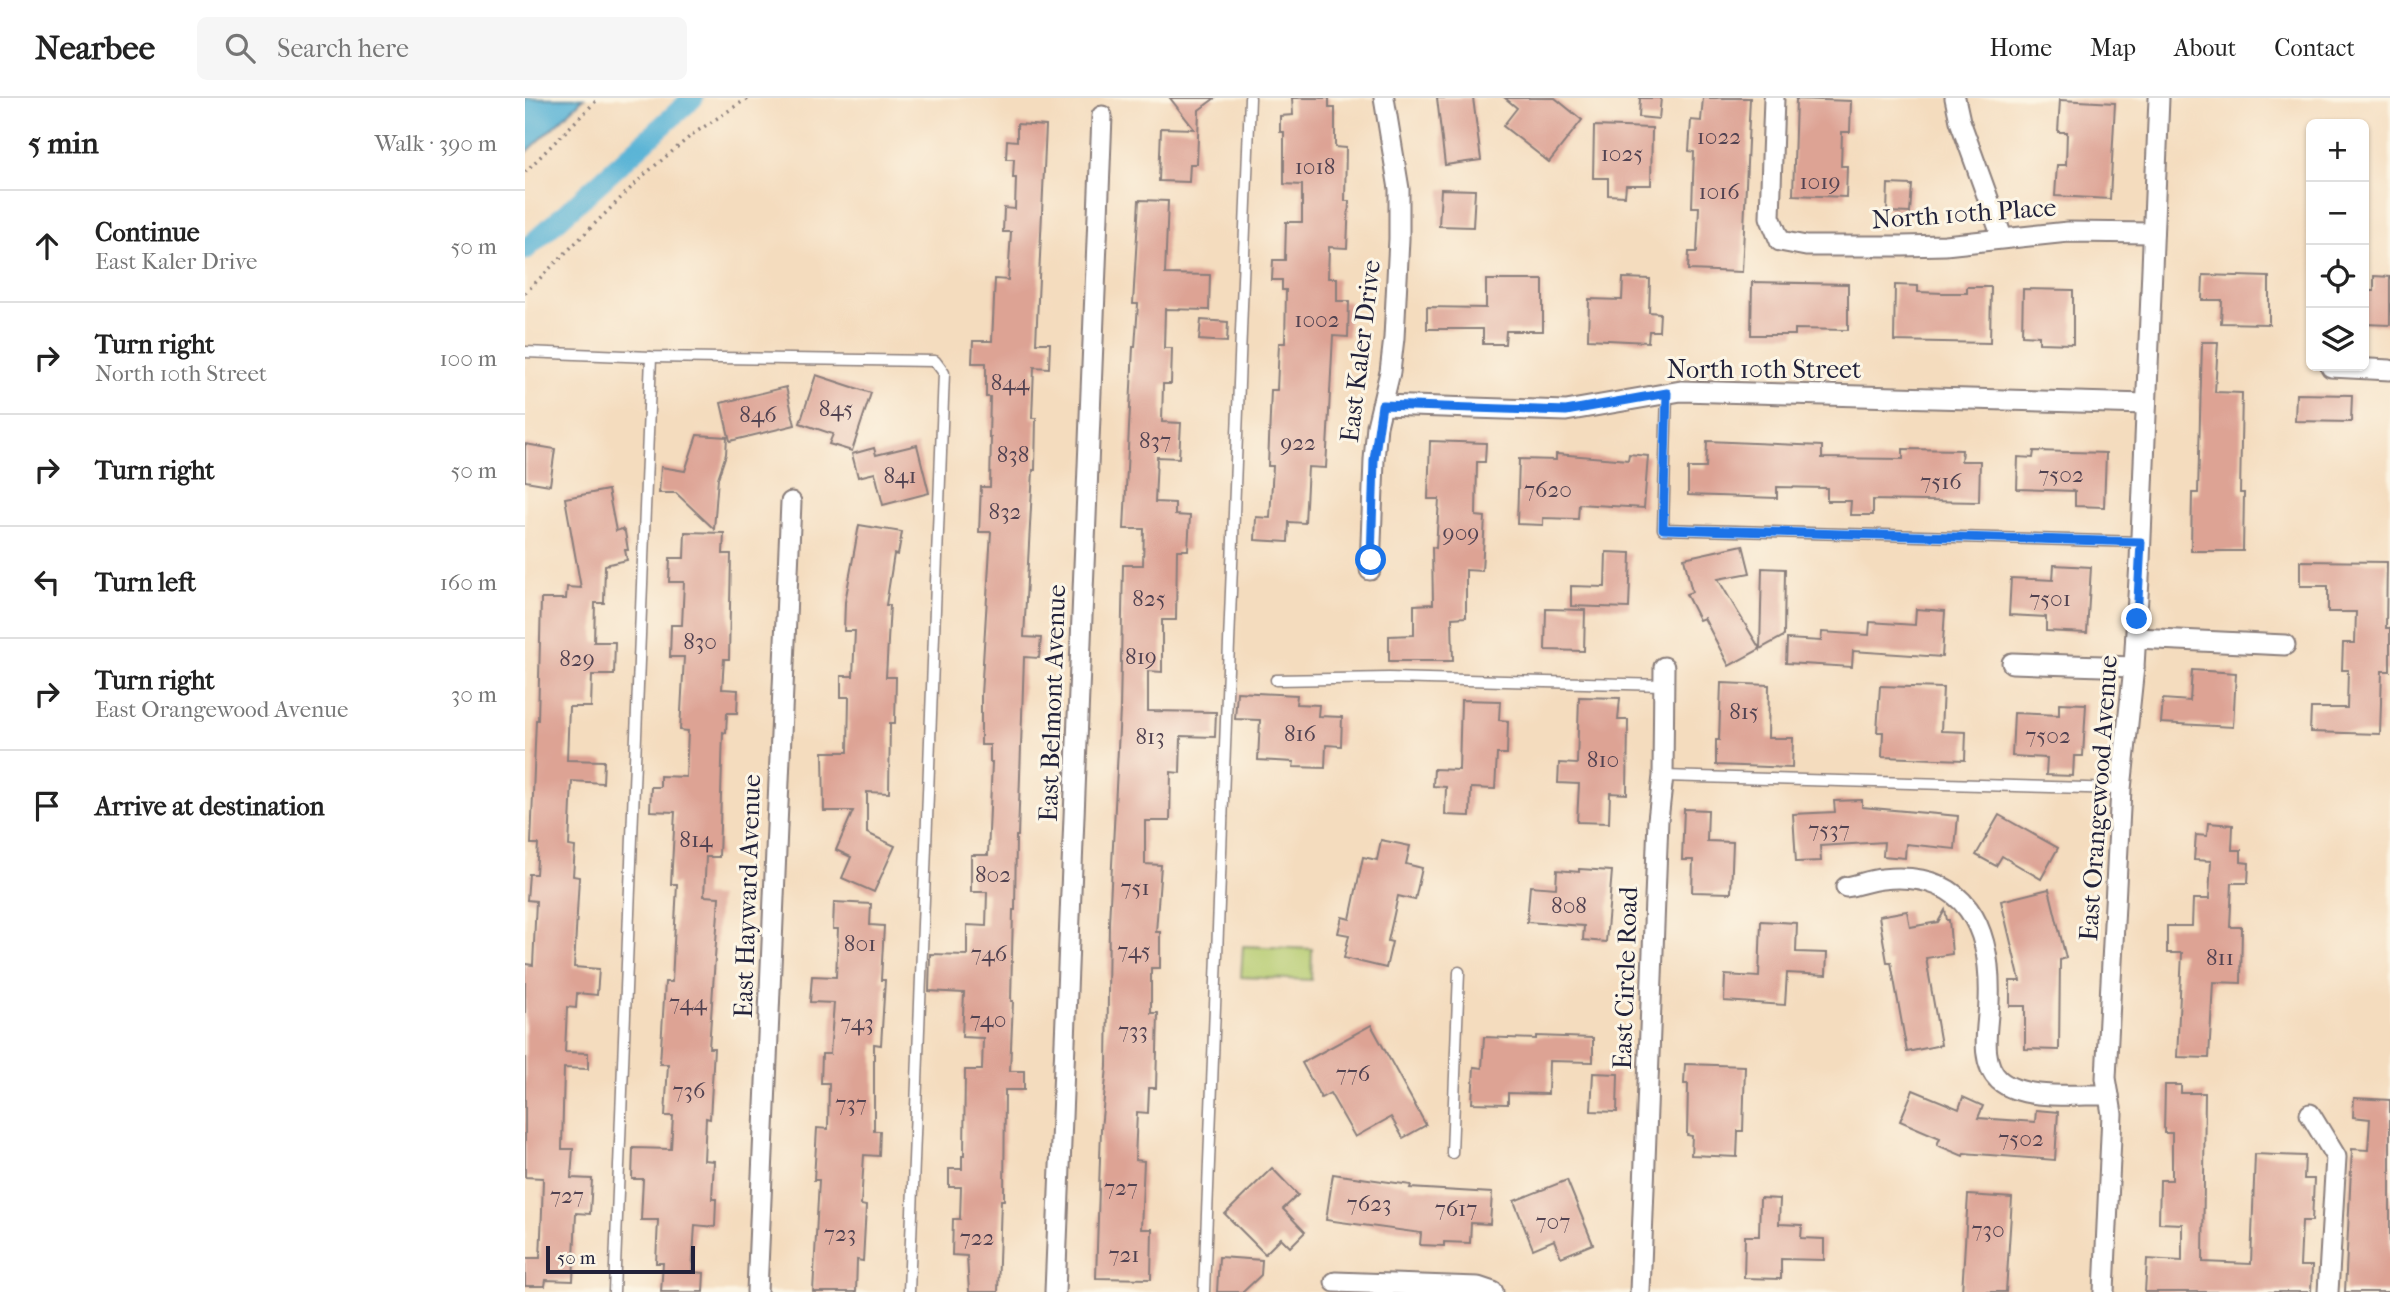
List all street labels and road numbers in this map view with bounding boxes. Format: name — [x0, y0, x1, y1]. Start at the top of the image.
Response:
street label: North 10th Place — [1871, 192, 2058, 235]
street label: East Kaler Drive — [1334, 258, 1387, 444]
street label: North 10th Street — [1667, 354, 1862, 385]
street label: East Belmont Avenue — [1033, 584, 1072, 822]
street label: East Orangewood Avenue — [2073, 654, 2124, 942]
street label: East Hayward Avenue — [728, 773, 767, 1018]
street label: East Circle Road — [1607, 885, 1644, 1070]

